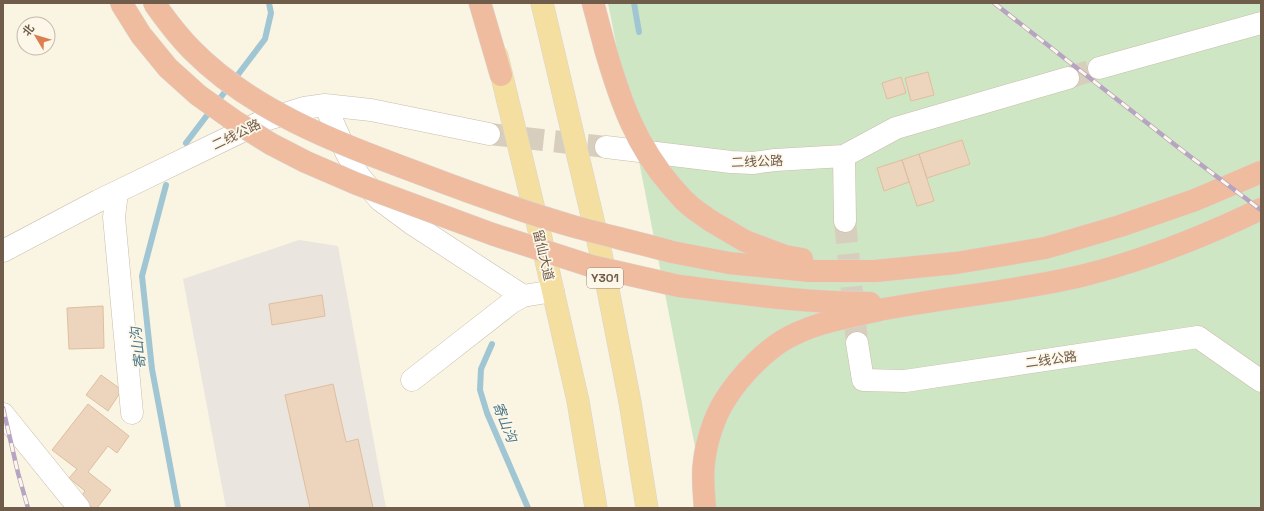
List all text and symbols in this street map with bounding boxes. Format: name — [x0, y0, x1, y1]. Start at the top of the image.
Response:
north arrow — [16, 16, 56, 56]
text: 北 — [19, 21, 37, 38]
street label: 二线公路 — [209, 115, 263, 153]
street label: 二线公路 — [731, 152, 783, 171]
street label: 留仙大道 — [529, 228, 558, 282]
road number: Y301 — [587, 268, 623, 288]
water label: 寄山沟 — [126, 324, 149, 370]
street label: 二线公路 — [1024, 347, 1078, 372]
water label: 寄山沟 — [489, 399, 522, 447]

